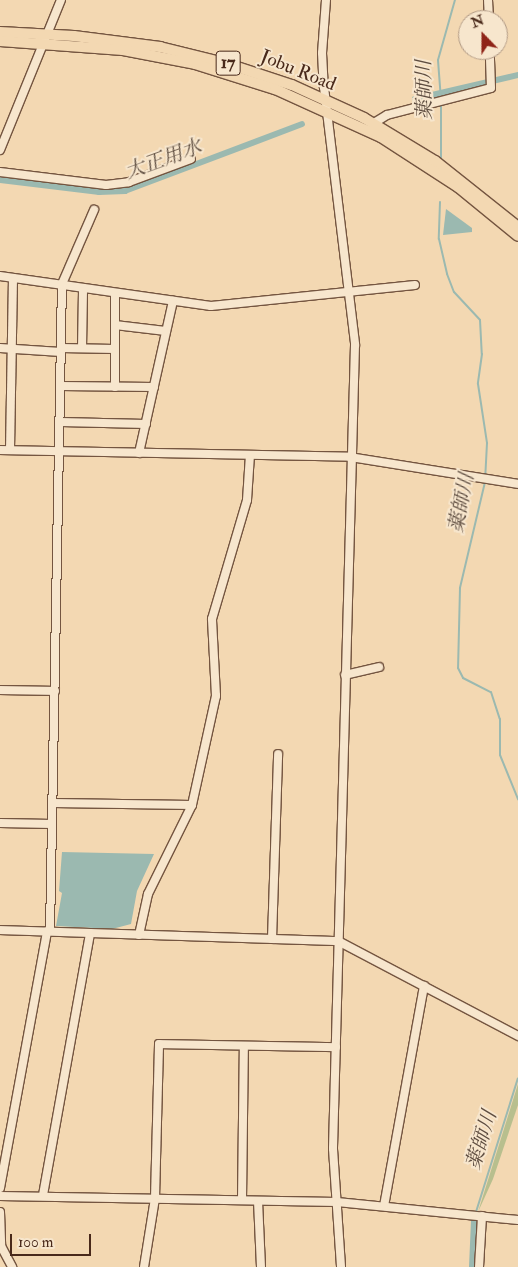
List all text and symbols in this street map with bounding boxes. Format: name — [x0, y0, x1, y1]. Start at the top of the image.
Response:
north arrow — [458, 10, 508, 60]
text: N — [469, 11, 487, 32]
street label: Jobu Road — [257, 46, 339, 96]
road number: 17 — [216, 48, 240, 78]
water label: 薬師川 — [411, 60, 437, 120]
water label: 大正用水 — [121, 134, 205, 184]
water label: 薬師川 — [443, 471, 479, 535]
water label: 薬師川 — [461, 1108, 501, 1172]
scale bar — [12, 1224, 94, 1256]
text: 100 m — [18, 1233, 53, 1252]

